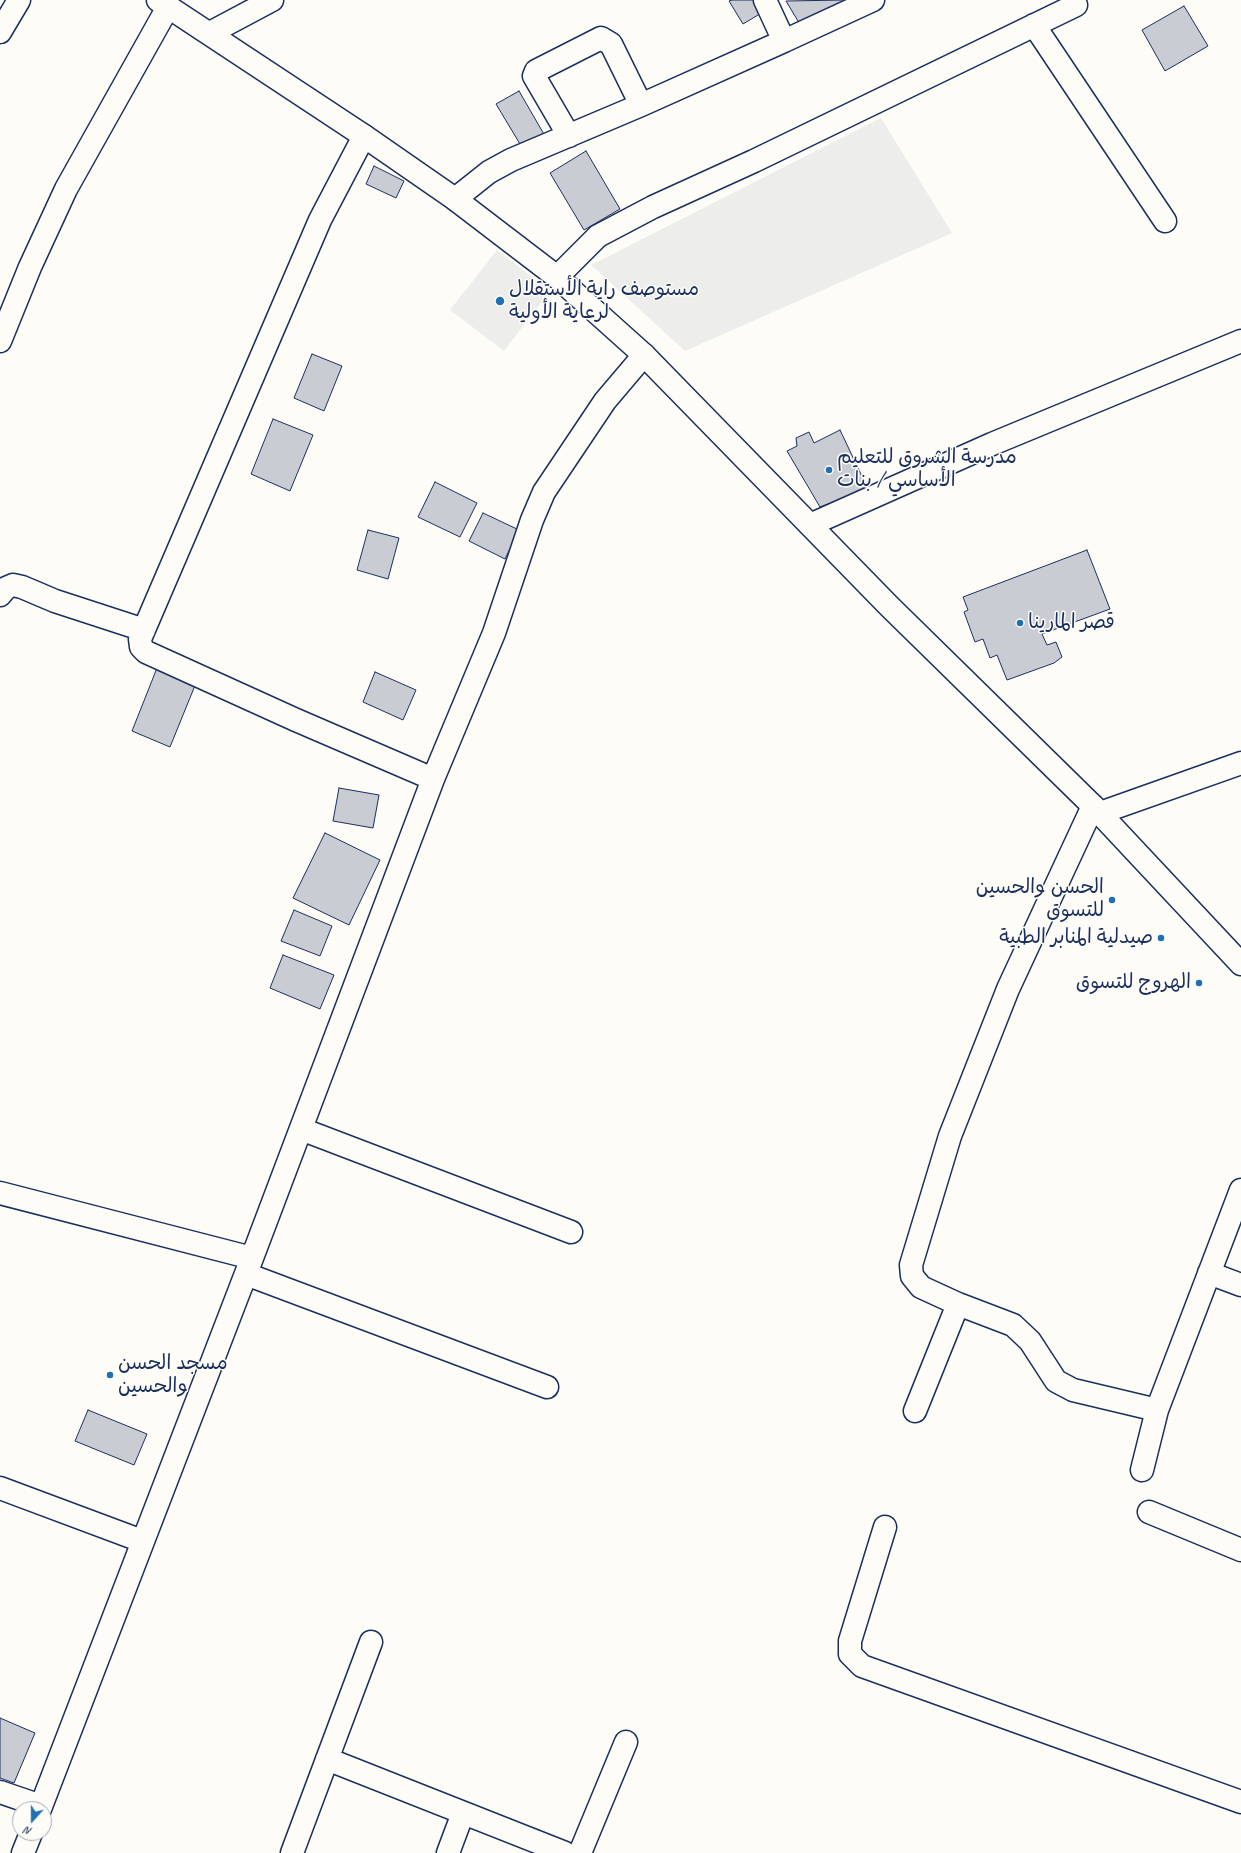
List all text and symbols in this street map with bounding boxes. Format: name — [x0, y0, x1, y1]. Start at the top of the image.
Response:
place label: مستوصف راية الأستقلال لرعاية الأولية — [509, 278, 699, 325]
marker: مستوصف راية الأستقلال لرعاية الأولية — [494, 295, 506, 307]
place label: مدرسة الشروق للتعليم الأساسي / بنات — [837, 446, 1017, 493]
marker: مدرسة الشروق للتعليم الأساسي / بنات — [824, 465, 834, 475]
place label: قصر المارينا — [1028, 611, 1115, 635]
marker: قصر المارينا — [1015, 618, 1025, 628]
place label: الحسن والحسين للتسوق — [976, 876, 1104, 923]
marker: الحسن والحسين للتسوق — [1107, 895, 1117, 905]
place label: صيدلية المنابر الطبية — [999, 926, 1153, 950]
marker: صيدلية المنابر الطبية — [1156, 933, 1166, 943]
place label: الهروج للتسوق — [1076, 971, 1191, 995]
marker: الهروج للتسوق — [1194, 978, 1204, 988]
place label: مسجد الحسن والحسين — [118, 1352, 228, 1399]
marker: مسجد الحسن والحسين — [105, 1370, 115, 1380]
north arrow — [12, 1801, 52, 1841]
text: N — [22, 1824, 34, 1839]

